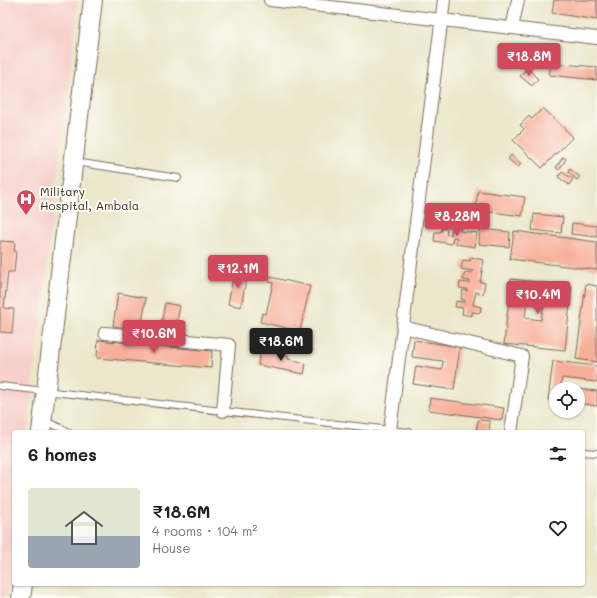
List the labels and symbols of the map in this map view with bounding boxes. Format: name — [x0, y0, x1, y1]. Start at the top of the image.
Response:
pin: ₹18.8M — [496, 43, 562, 77]
place label: Military Hospital, Ambala — [40, 183, 139, 213]
hospital icon: Military Hospital, Ambala — [15, 188, 37, 216]
pin: ₹8.28M — [424, 203, 490, 237]
pin: ₹12.1M — [205, 255, 271, 289]
pin: ₹10.4M — [505, 281, 571, 315]
pin: ₹10.6M — [121, 320, 187, 354]
pin: ₹18.6M — [248, 328, 314, 362]

